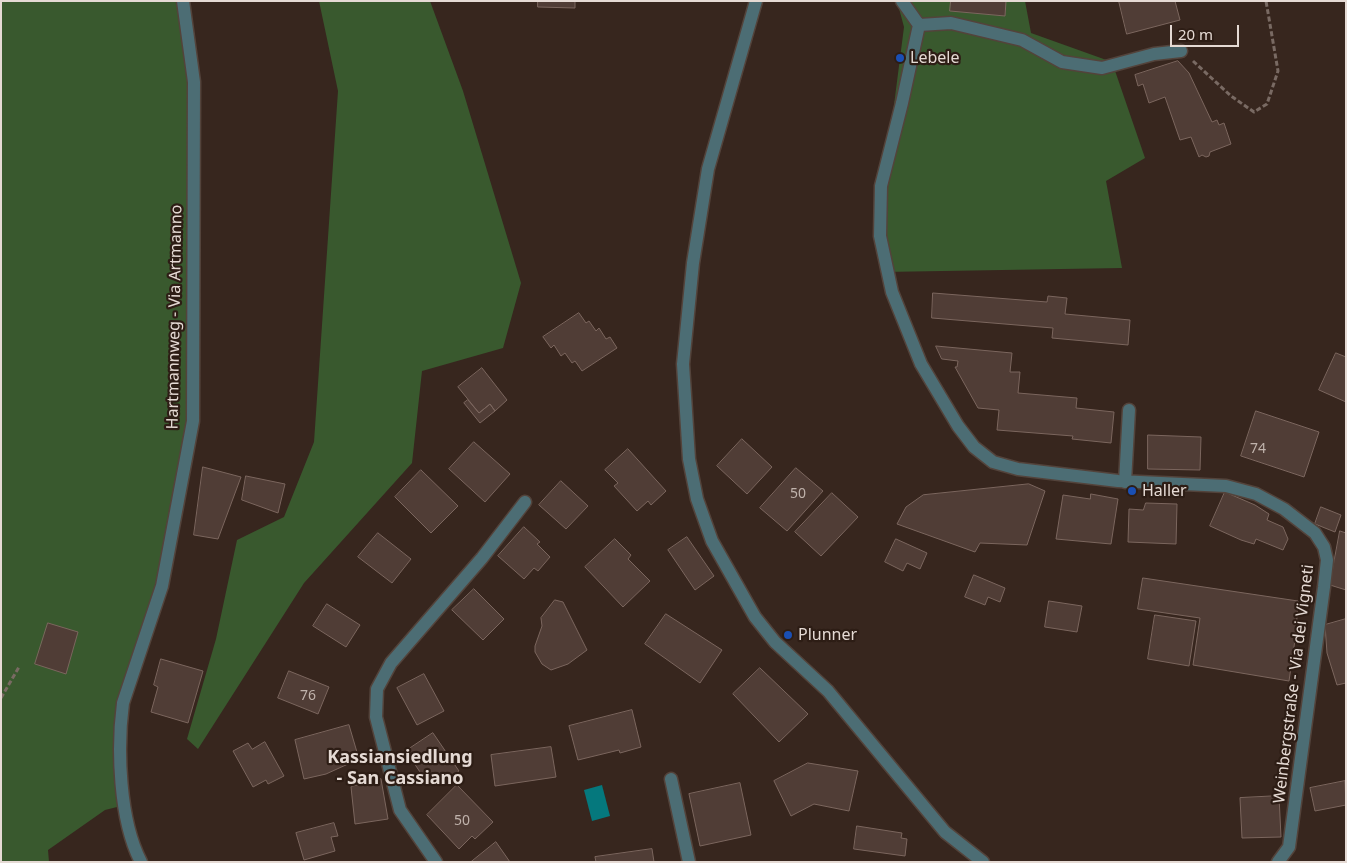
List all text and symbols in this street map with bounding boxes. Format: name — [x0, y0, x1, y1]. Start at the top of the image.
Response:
scale bar — [1172, 15, 1241, 47]
text: 20 m — [1178, 24, 1213, 44]
place label: Lebele — [910, 48, 959, 68]
marker: Lebele — [894, 52, 906, 64]
street label: Hartmannweg - Via Artmanno — [163, 204, 187, 430]
house number: 74 — [1250, 441, 1266, 457]
place label: Haller — [1142, 481, 1187, 501]
marker: Haller — [1126, 485, 1138, 497]
house number: 50 — [790, 486, 806, 502]
street label: Weinbergstraße - Via dei Vigneti — [1270, 564, 1318, 804]
place label: Plunner — [798, 625, 857, 645]
marker: Plunner — [782, 629, 794, 641]
house number: 76 — [300, 688, 316, 704]
district label: Kassiansiedlung - San Cassiano — [327, 747, 473, 790]
house number: 50 — [454, 813, 470, 829]

